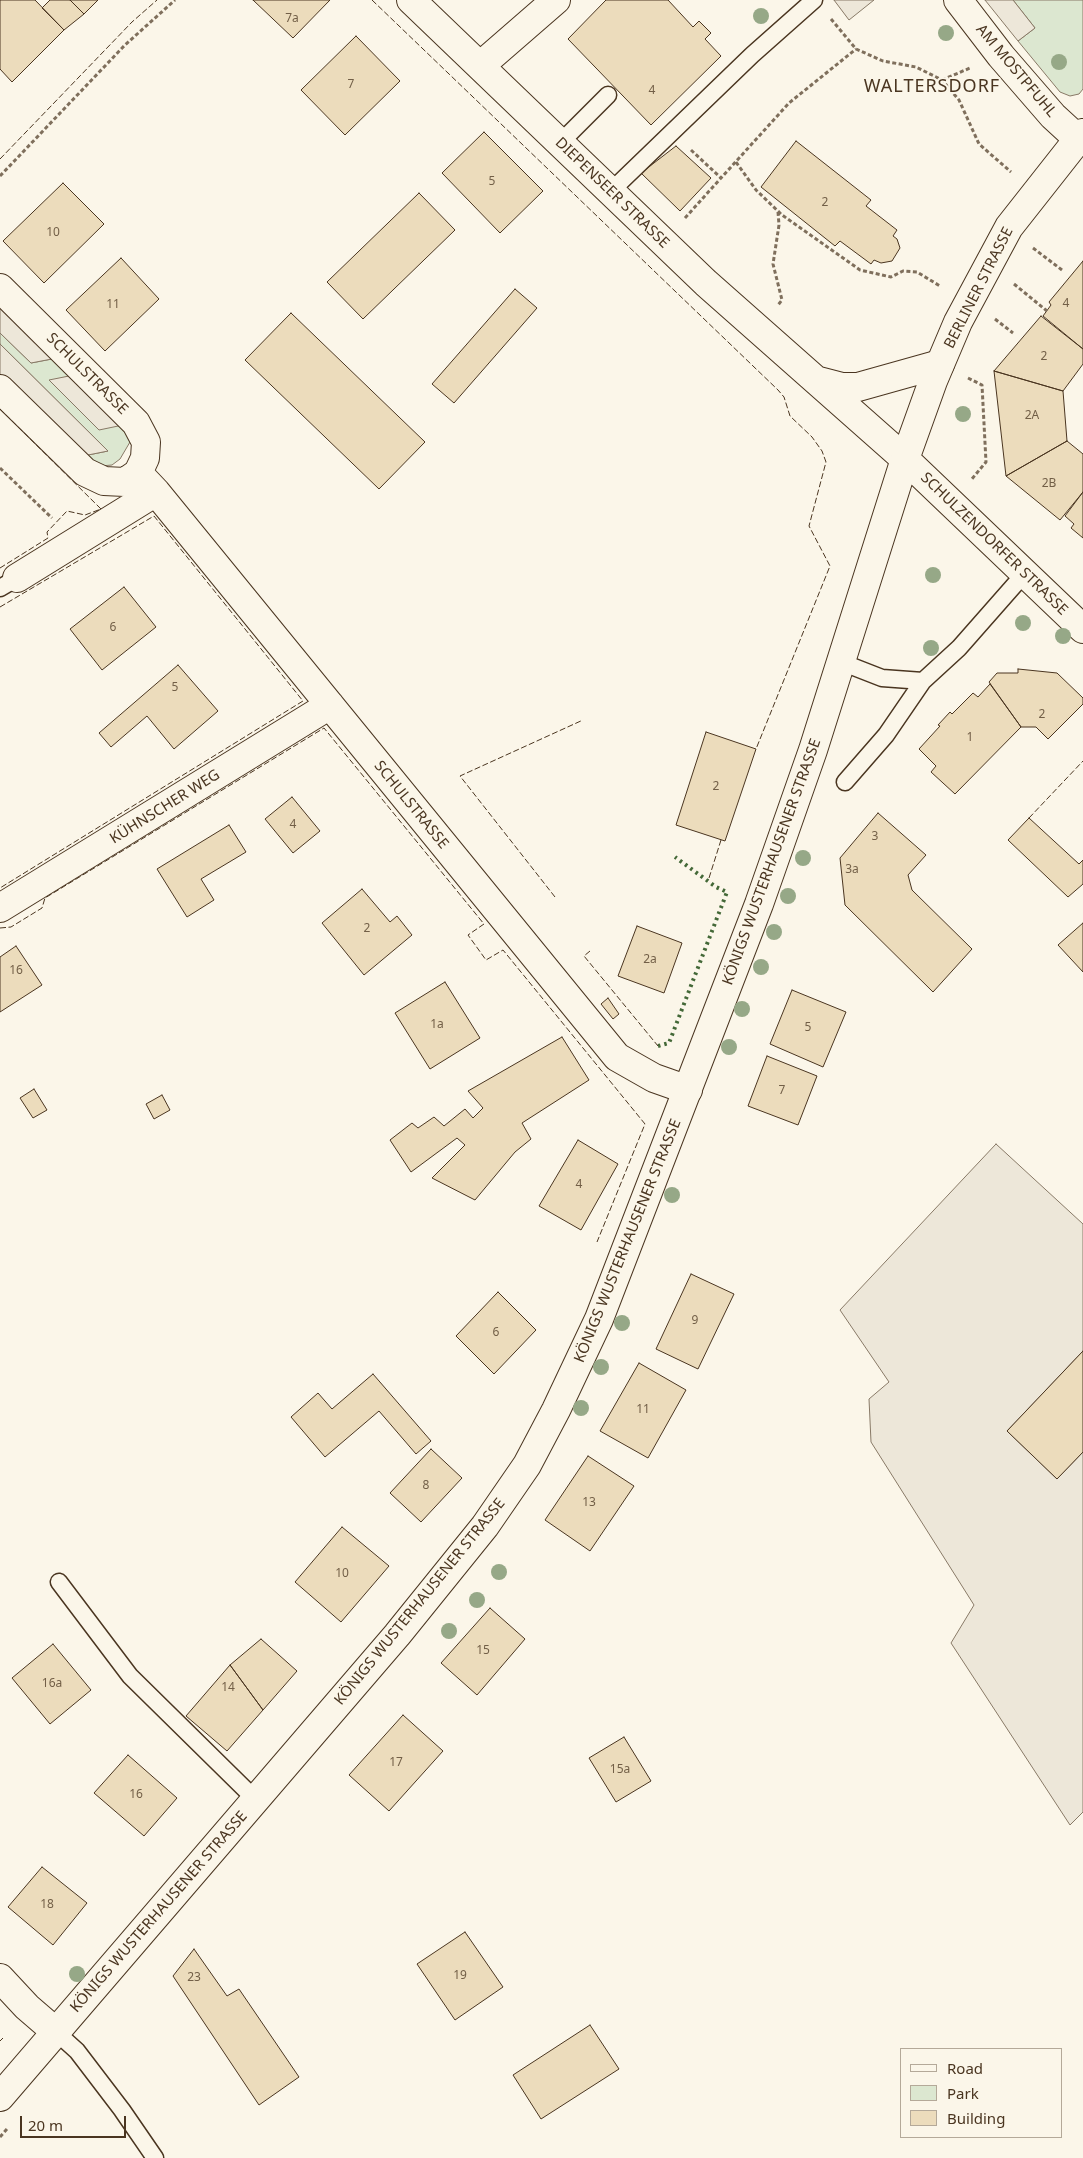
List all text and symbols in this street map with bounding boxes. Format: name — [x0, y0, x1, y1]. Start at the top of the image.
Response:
house number: 7a — [285, 12, 299, 26]
street label: AM MOSTPFUHL — [972, 21, 1060, 121]
district label: WALTERSDORF — [862, 76, 1002, 98]
house number: 7 — [348, 78, 354, 92]
house number: 4 — [649, 84, 655, 98]
street label: DIEPENSEER STRASSE — [551, 134, 673, 252]
house number: 5 — [489, 175, 495, 189]
house number: 2 — [822, 196, 828, 210]
street label: BERLINER STRASSE — [941, 224, 1017, 352]
house number: 10 — [46, 226, 60, 240]
house number: 4 — [1063, 297, 1069, 311]
house number: 11 — [106, 298, 120, 312]
street label: SCHULSTRASSE — [42, 329, 132, 419]
house number: 2 — [1041, 350, 1047, 364]
house number: 2A — [1025, 409, 1039, 423]
street label: SCHULZENDORFER STRASSE — [917, 469, 1071, 619]
house number: 2B — [1042, 477, 1056, 491]
house number: 6 — [110, 621, 116, 635]
house number: 5 — [172, 681, 178, 695]
house number: 2 — [1039, 708, 1045, 722]
house number: 1 — [967, 731, 973, 745]
street label: KÖNIGS WUSTERHAUSENER STRASSE — [719, 736, 825, 988]
street label: SCHULSTRASSE — [370, 757, 452, 853]
street label: KÜHNSCHER WEG — [107, 766, 223, 848]
house number: 2 — [713, 780, 719, 794]
house number: 4 — [290, 818, 296, 832]
house number: 3 — [872, 830, 878, 844]
house number: 3a — [845, 863, 859, 877]
house number: 2 — [364, 922, 370, 936]
house number: 2a — [643, 953, 657, 967]
house number: 16 — [9, 964, 23, 978]
house number: 1a — [430, 1018, 444, 1032]
house number: 5 — [805, 1021, 811, 1035]
house number: 7 — [779, 1084, 785, 1098]
street label: KÖNIGS WUSTERHAUSENER STRASSE — [571, 1117, 685, 1365]
house number: 4 — [576, 1178, 582, 1192]
house number: 9 — [692, 1314, 698, 1328]
house number: 6 — [493, 1326, 499, 1340]
house number: 11 — [636, 1403, 650, 1417]
house number: 8 — [423, 1479, 429, 1493]
street label: KÖNIGS WUSTERHAUSENER STRASSE — [331, 1495, 509, 1709]
house number: 13 — [582, 1496, 596, 1510]
house number: 10 — [335, 1567, 349, 1581]
house number: 15 — [476, 1644, 490, 1658]
house number: 16a — [42, 1677, 62, 1691]
house number: 14 — [221, 1681, 235, 1695]
house number: 17 — [389, 1756, 403, 1770]
house number: 15a — [610, 1763, 630, 1777]
house number: 16 — [129, 1788, 143, 1802]
street label: KÖNIGS WUSTERHAUSENER STRASSE — [67, 1808, 251, 2016]
house number: 18 — [40, 1898, 54, 1912]
house number: 19 — [453, 1969, 467, 1983]
house number: 23 — [187, 1971, 201, 1985]
legend — [900, 2048, 1063, 2138]
text: Road — [947, 2058, 983, 2078]
text: Park — [947, 2083, 979, 2103]
scale bar — [22, 2106, 129, 2138]
text: Building — [947, 2108, 1005, 2128]
text: 20 m — [28, 2115, 63, 2135]

